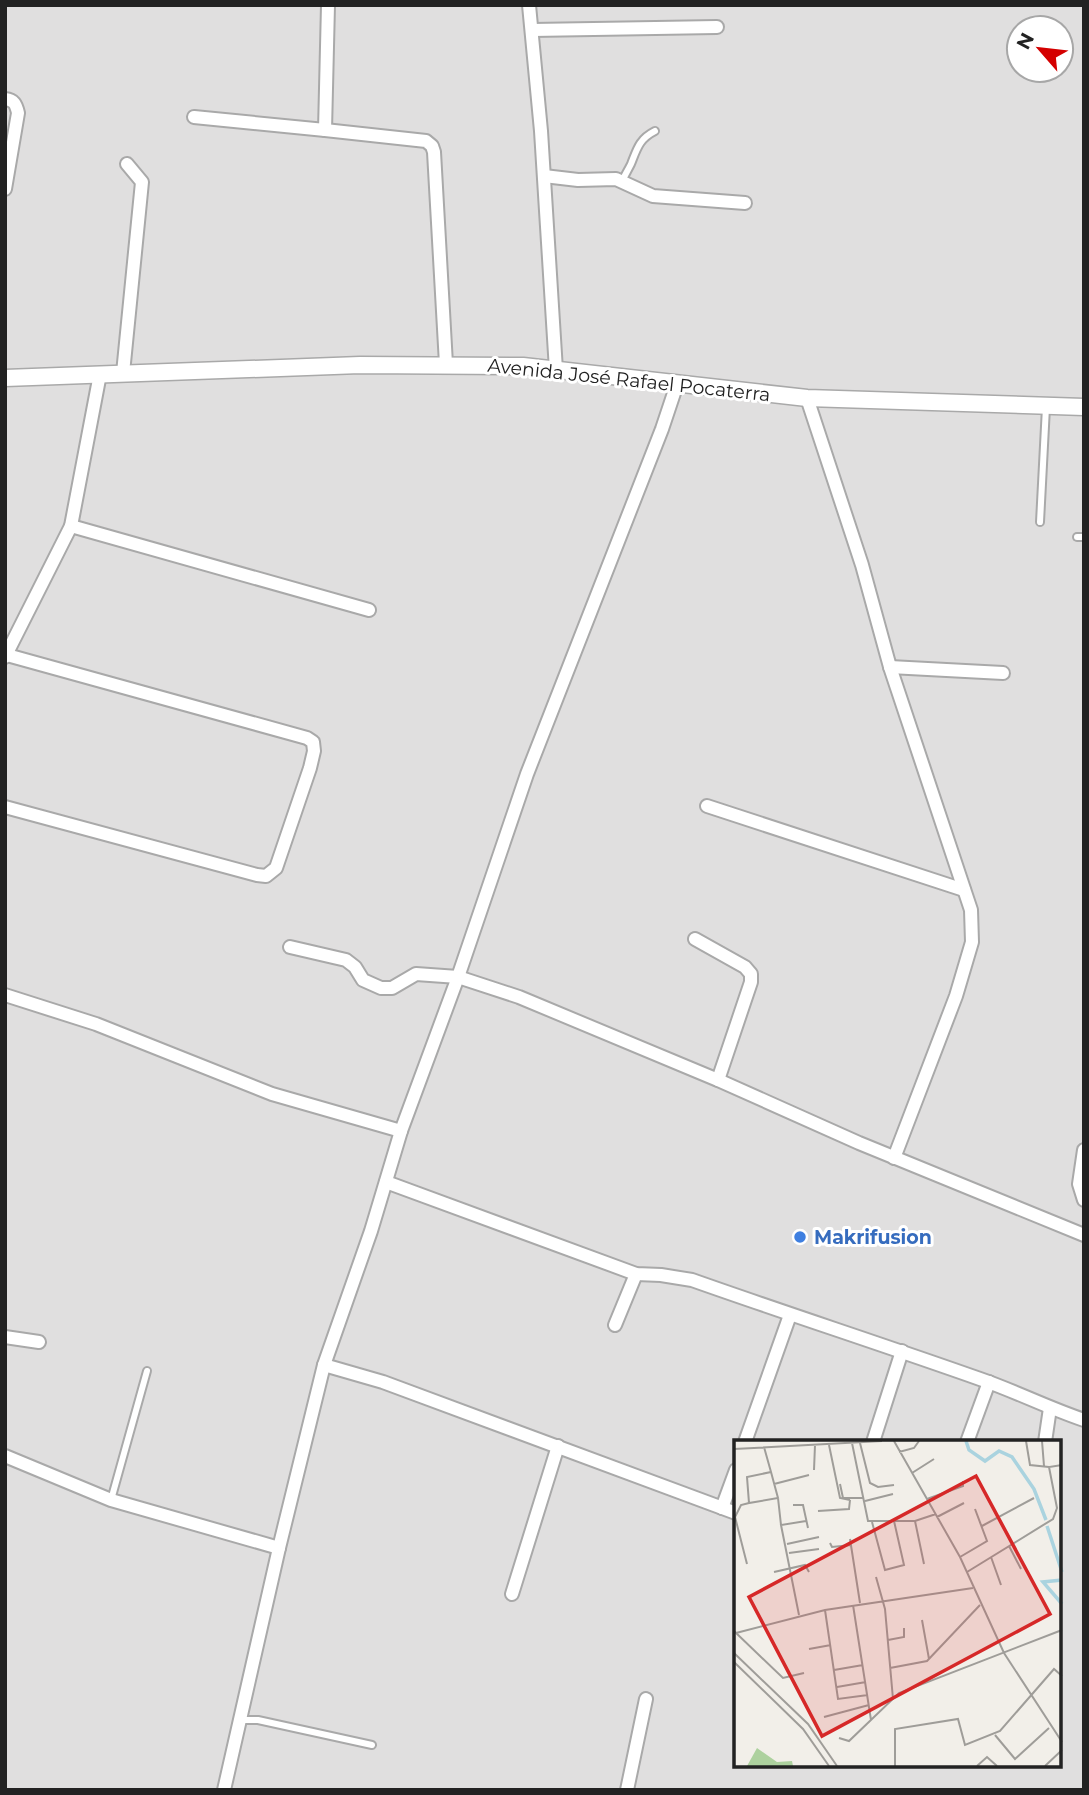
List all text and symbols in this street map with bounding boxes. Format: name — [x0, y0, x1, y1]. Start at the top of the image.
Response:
north arrow — [1005, 14, 1075, 84]
text: N — [1012, 29, 1039, 53]
street label: Avenida José Rafael Pocaterra — [486, 354, 772, 406]
place label: Makrifusion — [814, 1226, 932, 1249]
marker: Makrifusion — [792, 1229, 808, 1245]
inset map — [734, 1440, 1061, 1767]

